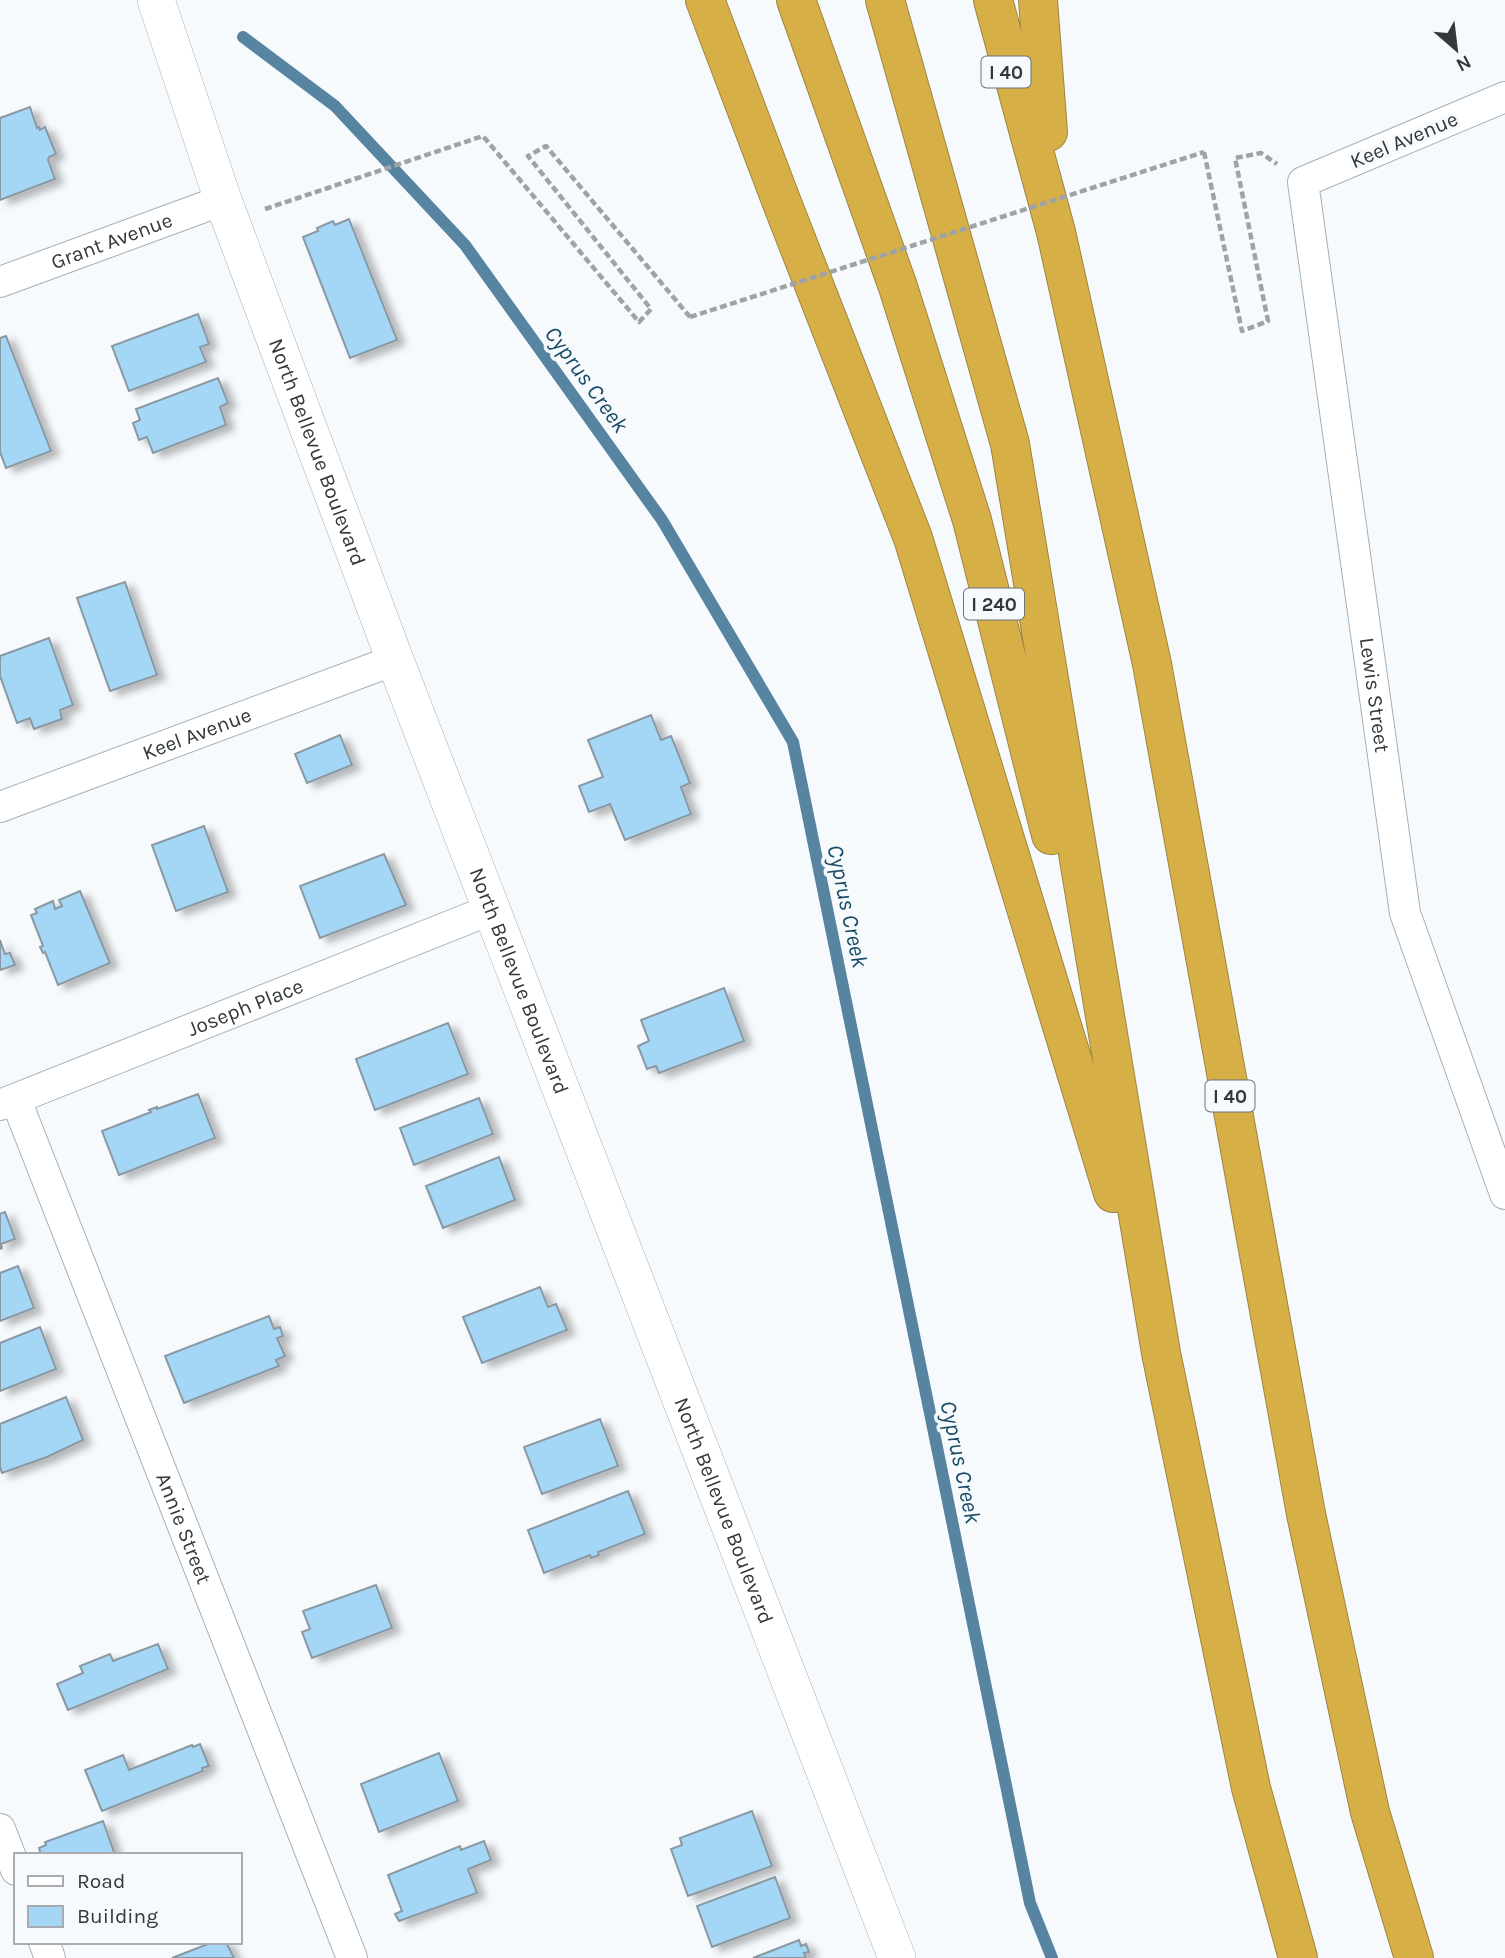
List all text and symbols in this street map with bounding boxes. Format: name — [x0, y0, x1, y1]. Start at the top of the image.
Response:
north arrow — [1421, 14, 1491, 84]
text: N — [1452, 50, 1475, 76]
road number: I 40 — [982, 57, 1030, 88]
street label: Keel Avenue — [1347, 107, 1461, 173]
street label: Grant Avenue — [48, 208, 176, 274]
water label: Cyprus Creek — [539, 321, 634, 438]
street label: North Bellevue Boulevard — [264, 335, 371, 569]
road number: I 240 — [964, 589, 1024, 620]
street label: Lewis Street — [1355, 636, 1394, 754]
street label: Keel Avenue — [139, 703, 255, 765]
water label: Cyprus Creek — [821, 842, 874, 970]
street label: North Bellevue Boulevard — [464, 864, 574, 1097]
street label: Joseph Place — [184, 974, 307, 1041]
road number: I 40 — [1206, 1080, 1254, 1112]
street label: North Bellevue Boulevard — [669, 1394, 779, 1627]
water label: Cyprus Creek — [934, 1398, 987, 1526]
street label: Annie Street — [151, 1469, 216, 1587]
legend — [14, 1853, 242, 1944]
text: Road — [77, 1869, 125, 1893]
text: Building — [77, 1904, 158, 1928]

